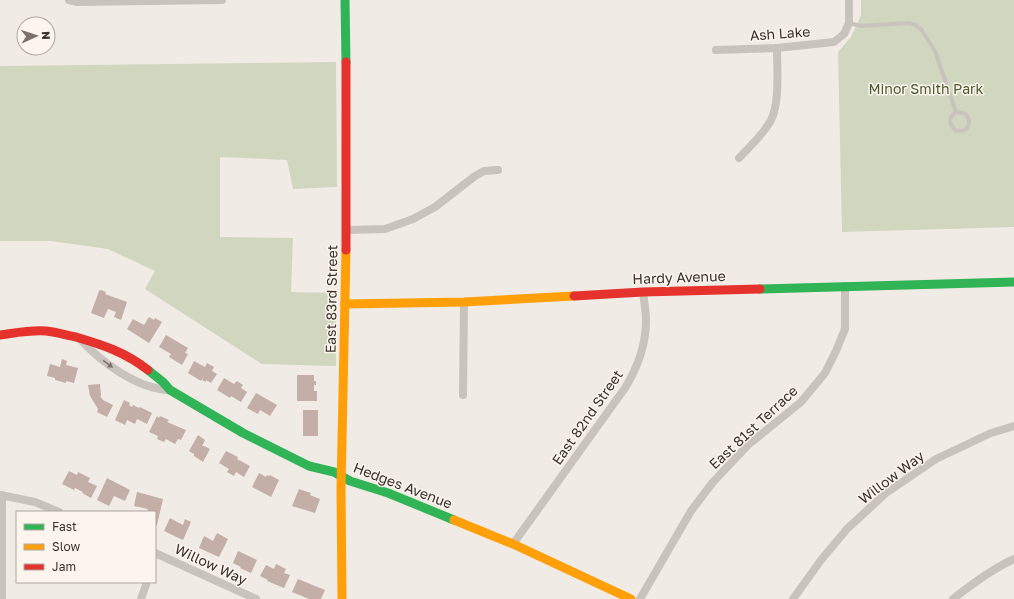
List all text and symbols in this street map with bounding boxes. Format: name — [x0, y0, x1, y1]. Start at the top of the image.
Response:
north arrow — [16, 16, 56, 56]
street label: Ash Lake — [749, 22, 811, 44]
text: N — [40, 31, 53, 40]
park label: Minor Smith Park — [869, 80, 984, 97]
street label: East 83rd Street — [322, 245, 340, 353]
street label: Hardy Avenue — [632, 267, 726, 287]
one-way arrow — [103, 360, 114, 368]
street label: East 82nd Street — [548, 366, 626, 468]
street label: East 81st Terrace — [705, 382, 801, 472]
street label: Willow Way — [855, 447, 927, 507]
street label: Hedges Avenue — [351, 458, 455, 512]
legend — [16, 511, 156, 583]
text: Fast — [52, 519, 77, 534]
text: Slow — [52, 539, 80, 554]
street label: Willow Way — [172, 540, 250, 588]
text: Jam — [52, 559, 76, 574]

